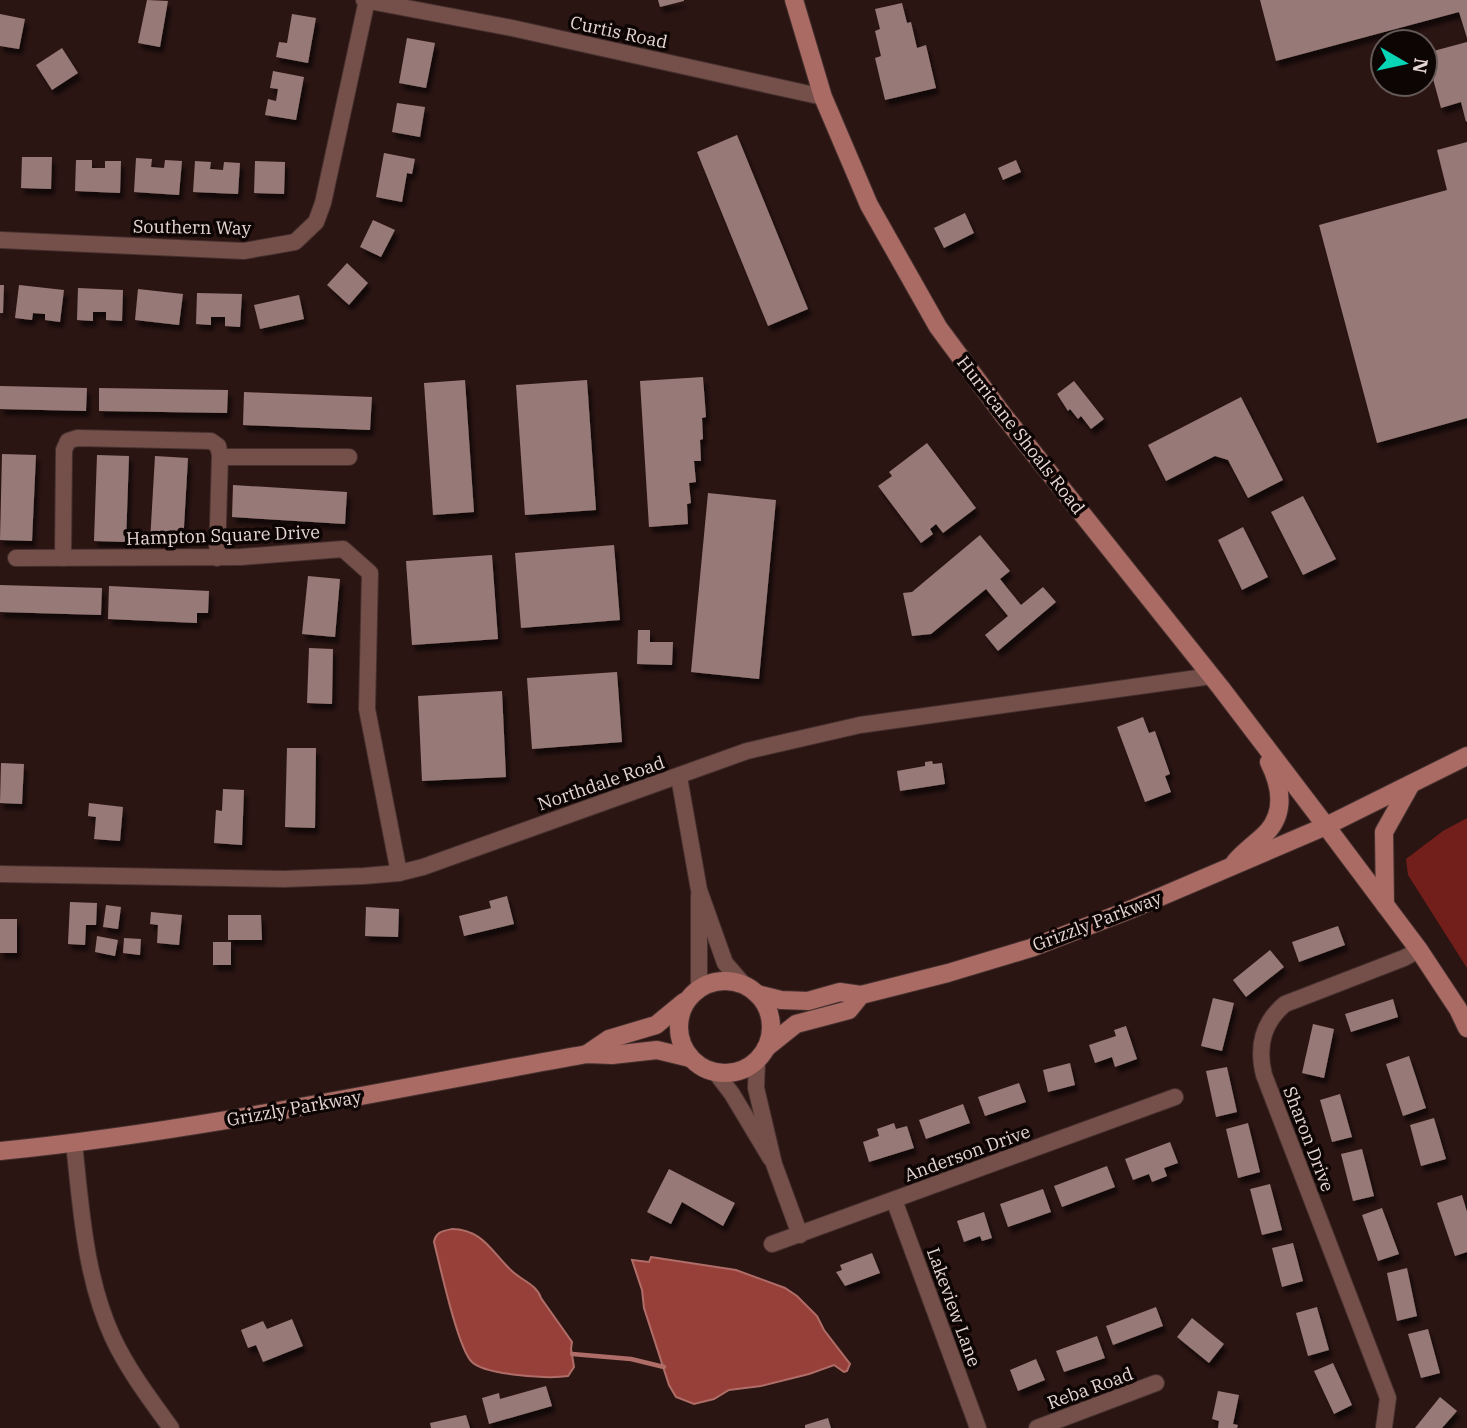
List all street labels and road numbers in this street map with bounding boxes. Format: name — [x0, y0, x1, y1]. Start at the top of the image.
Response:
street label: Curtis Road — [568, 10, 670, 54]
street label: Southern Way — [133, 214, 252, 240]
street label: Hurricane Shoals Road — [952, 351, 1090, 519]
street label: Hampton Square Drive — [126, 520, 320, 550]
street label: Northdale Road — [535, 751, 668, 815]
street label: Grizzly Parkway — [1029, 886, 1165, 956]
street label: Sharon Drive — [1278, 1083, 1340, 1195]
street label: Grizzly Parkway — [225, 1085, 364, 1131]
street label: Anderson Drive — [901, 1120, 1033, 1186]
street label: Lakeview Lane — [922, 1244, 986, 1370]
street label: Reba Road — [1044, 1362, 1136, 1414]

